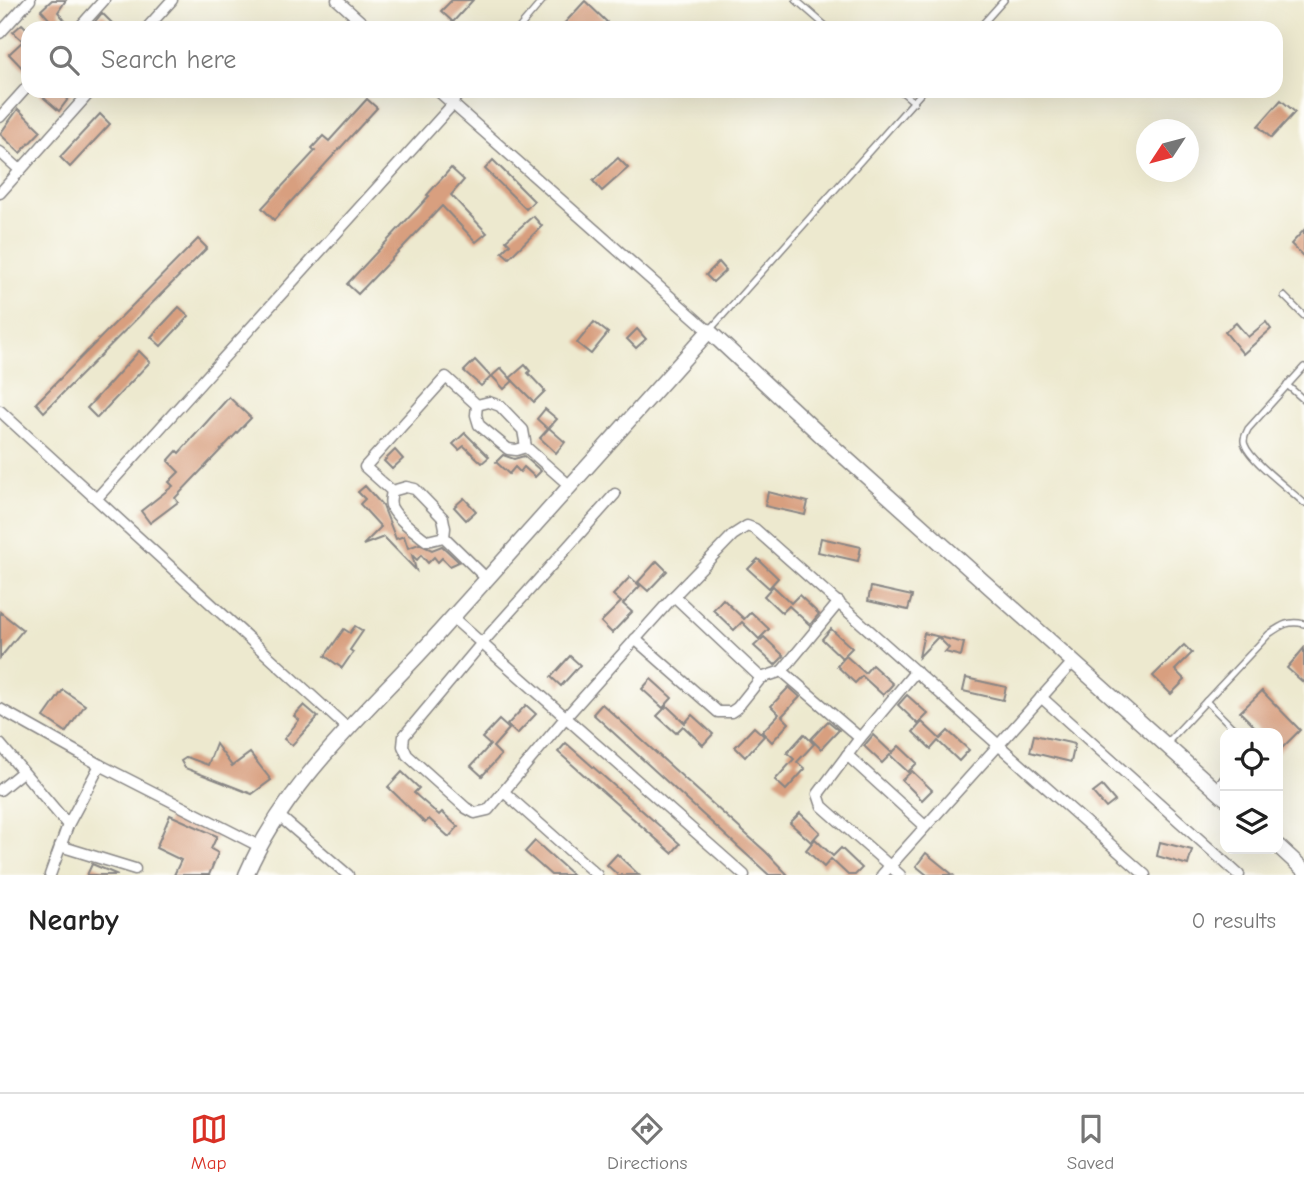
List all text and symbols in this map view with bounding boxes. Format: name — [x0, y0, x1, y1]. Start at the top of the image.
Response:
search box — [21, 21, 1283, 98]
icon: search — [45, 41, 83, 79]
text: Search here — [101, 45, 236, 75]
north arrow — [1136, 119, 1199, 182]
map controls — [1220, 728, 1283, 854]
button: locate — [1220, 728, 1283, 791]
button: layers — [1220, 791, 1283, 854]
text: Nearby — [28, 903, 119, 938]
text: 0 results — [1192, 907, 1276, 934]
tab: Map — [190, 1110, 228, 1174]
tab: Directions — [607, 1110, 687, 1174]
tab: Saved — [1067, 1110, 1114, 1174]

